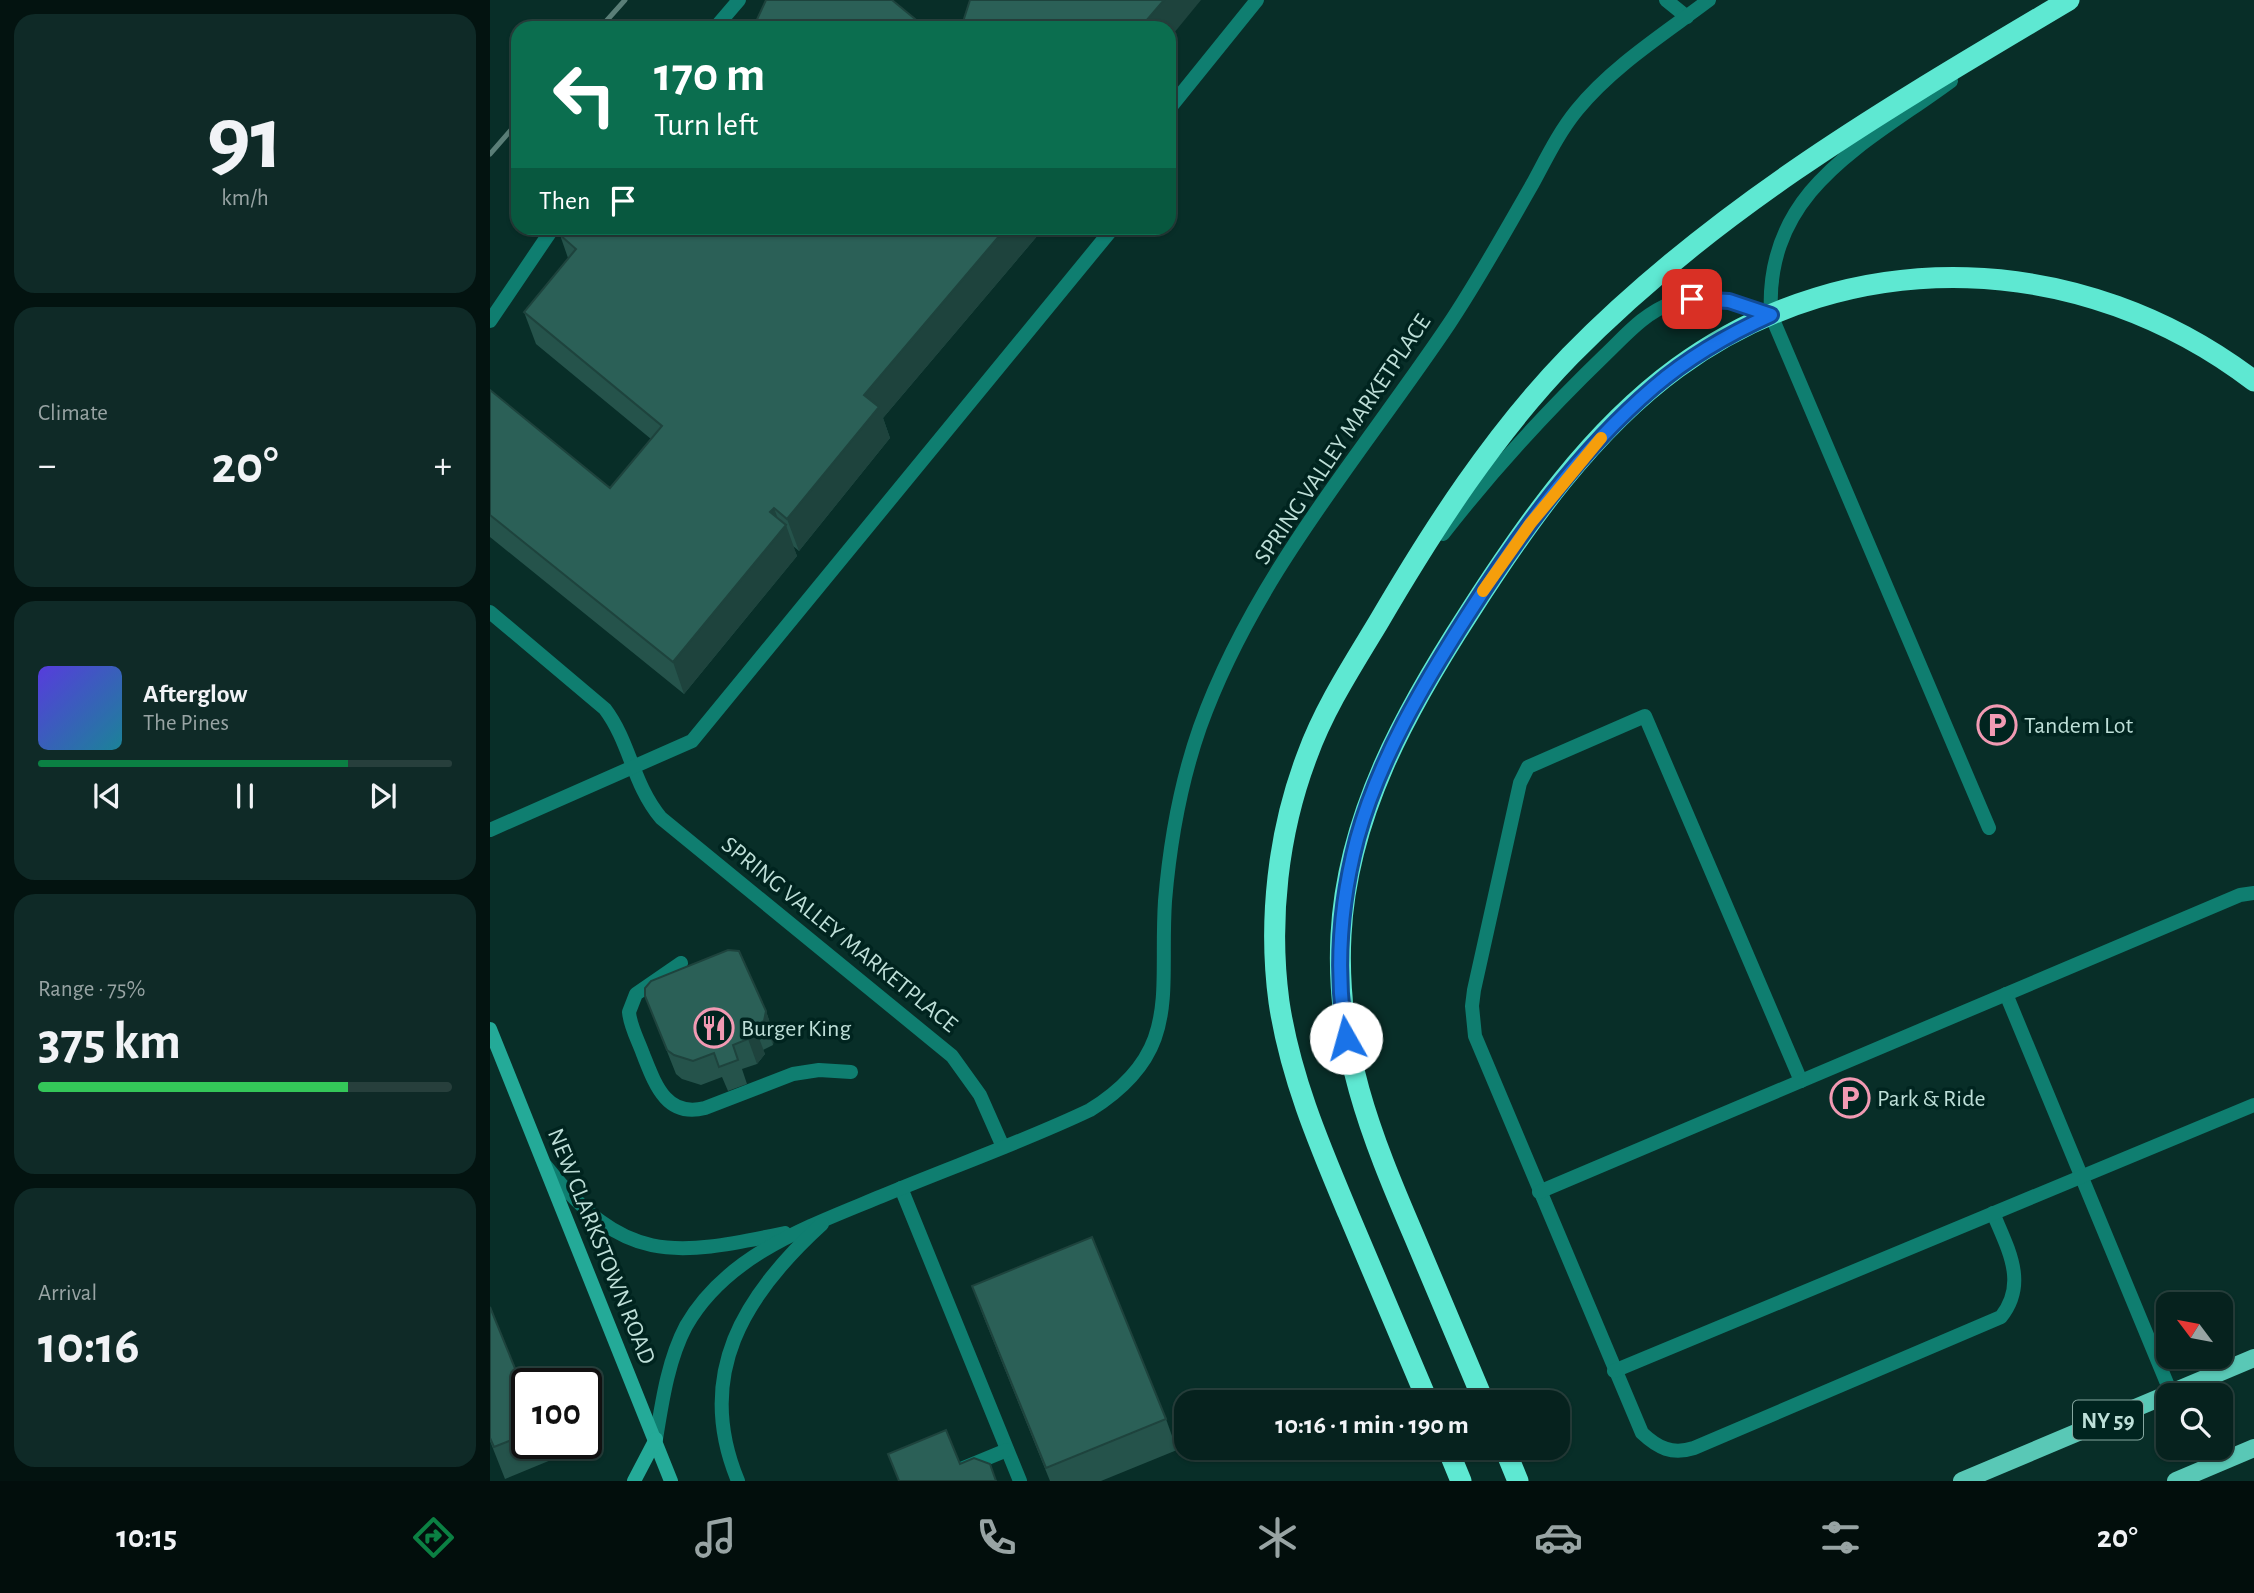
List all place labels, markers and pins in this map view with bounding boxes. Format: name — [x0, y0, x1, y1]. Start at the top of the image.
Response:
pin — [1662, 269, 1722, 329]
parking icon: Tandem Lot — [1976, 704, 2018, 746]
place label: Tandem Lot — [2024, 714, 2133, 738]
restaurant icon: Burger King — [693, 1007, 735, 1049]
place label: Burger King — [741, 1017, 851, 1041]
parking icon: Park & Ride — [1829, 1077, 1871, 1119]
place label: Park & Ride — [1877, 1087, 1986, 1111]

